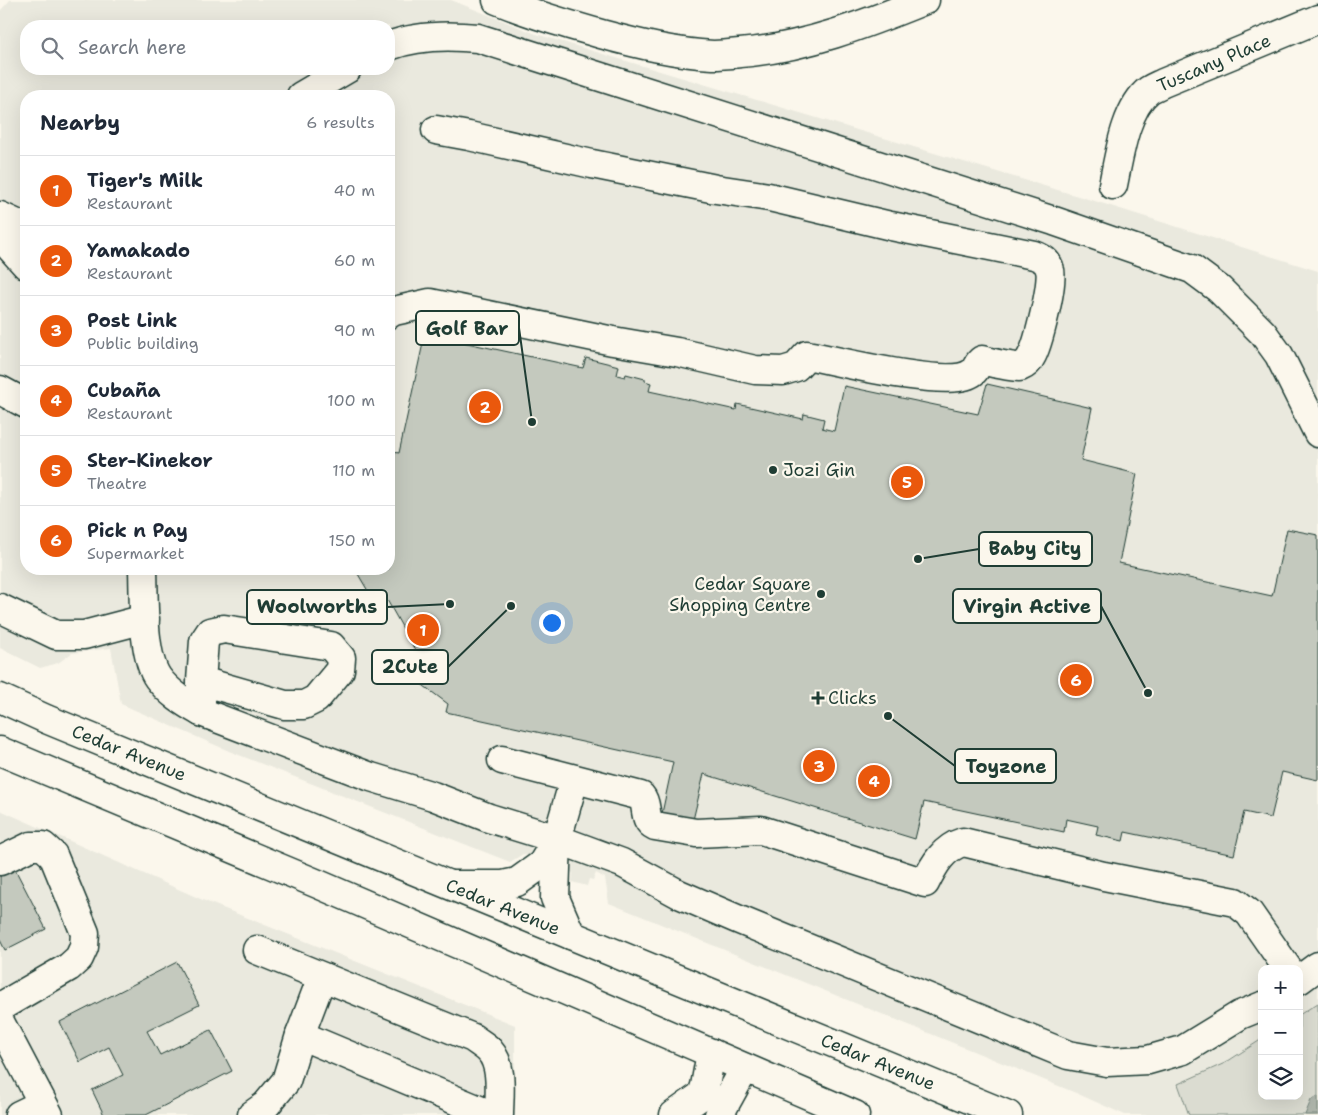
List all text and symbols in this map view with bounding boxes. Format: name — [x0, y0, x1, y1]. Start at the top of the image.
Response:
search box — [20, 20, 395, 75]
street label: Tuscany Place — [1154, 28, 1274, 98]
icon: search — [38, 34, 66, 62]
text: Search here — [78, 35, 187, 60]
text: Nearby — [40, 109, 120, 137]
text: 6 results — [306, 112, 375, 133]
text: Tiger's Milk — [87, 168, 203, 193]
text: 1 — [52, 180, 60, 201]
text: 40 m — [333, 180, 375, 201]
text: Restaurant — [87, 193, 173, 214]
text: Yamakado — [87, 238, 190, 263]
text: 2 — [50, 250, 62, 271]
text: 60 m — [334, 250, 375, 271]
text: Restaurant — [87, 263, 173, 284]
text: Post Link — [87, 308, 177, 333]
callout: Golf Bar — [416, 311, 519, 345]
text: Golf Bar — [426, 316, 508, 341]
text: 3 — [50, 320, 62, 341]
text: 90 m — [334, 320, 375, 341]
text: Public building — [87, 333, 199, 354]
text: Cubaña — [87, 378, 161, 403]
pin: 2 — [469, 388, 501, 426]
text: 4 — [50, 390, 62, 411]
text: 100 m — [327, 390, 375, 411]
text: Restaurant — [87, 403, 173, 424]
text: Ster-Kinekor — [87, 448, 213, 473]
place label: Jozi Gin — [783, 458, 855, 482]
text: 5 — [51, 460, 61, 481]
text: 110 m — [332, 460, 375, 481]
pin: 5 — [891, 463, 923, 501]
marker: Jozi Gin — [767, 464, 779, 476]
text: Theatre — [87, 473, 147, 494]
text: Pick n Pay — [87, 518, 188, 543]
text: 6 — [50, 530, 62, 551]
text: 150 m — [328, 530, 375, 551]
callout: Baby City — [979, 532, 1092, 566]
text: Baby City — [989, 536, 1081, 561]
text: Supermarket — [87, 543, 184, 564]
place label: Cedar Square Shopping Centre — [669, 572, 811, 617]
marker: Cedar Square Shopping Centre — [815, 588, 827, 600]
callout: Virgin Active — [953, 589, 1101, 623]
callout: Woolworths — [247, 590, 387, 624]
text: Woolworths — [257, 594, 377, 619]
text: Virgin Active — [963, 594, 1091, 619]
your location — [539, 610, 565, 636]
pin: 1 — [407, 611, 439, 649]
callout: 2Cute — [372, 650, 448, 684]
text: 2Cute — [382, 654, 438, 679]
pin: 6 — [1060, 661, 1092, 699]
place label: Clicks — [828, 686, 877, 710]
marker: Clicks — [812, 692, 824, 704]
street label: Cedar Avenue — [68, 719, 190, 787]
pin: 3 — [803, 747, 835, 785]
callout: Toyzone — [955, 749, 1056, 783]
text: Toyzone — [965, 754, 1047, 779]
pin: 4 — [858, 762, 890, 800]
street label: Cedar Avenue — [442, 873, 564, 941]
map controls — [1258, 965, 1303, 1100]
button: + — [1258, 965, 1303, 1010]
button: − — [1258, 1010, 1303, 1055]
street label: Cedar Avenue — [817, 1028, 939, 1096]
button: layers — [1258, 1055, 1303, 1100]

